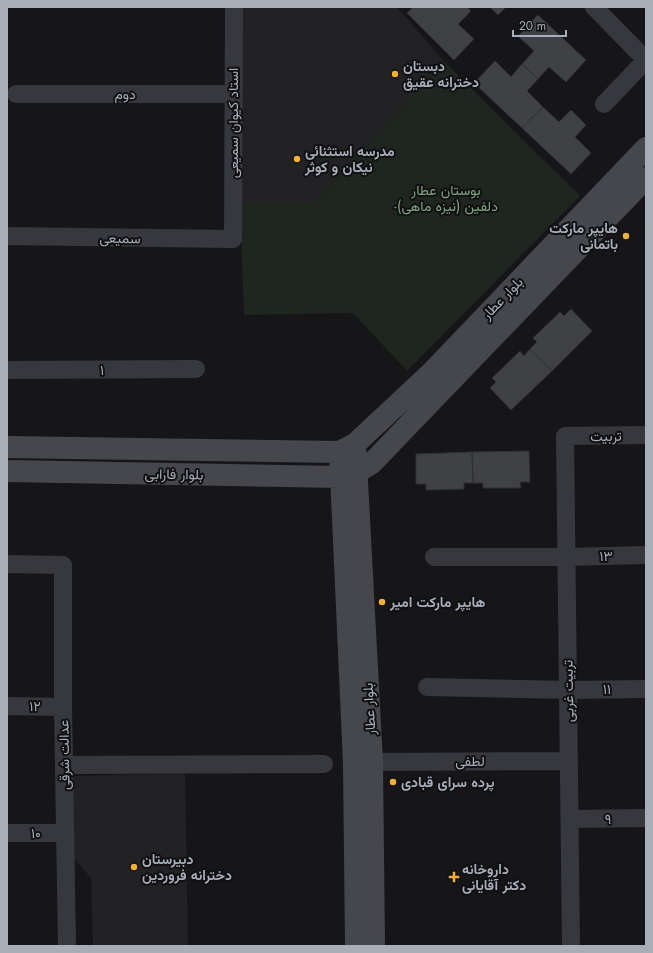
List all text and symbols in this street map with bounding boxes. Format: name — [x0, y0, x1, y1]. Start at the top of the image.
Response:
scale bar — [513, 12, 566, 38]
text: 20 m — [519, 17, 546, 35]
place label: دبستان دخترانه عقیق — [403, 56, 479, 92]
street label: استاد کیوان سمیعی — [223, 68, 243, 178]
marker: دبستان دخترانه عقیق — [390, 69, 400, 79]
street label: دوم — [114, 84, 136, 104]
place label: مدرسه استثنائی نیکان و کوثر — [304, 141, 395, 177]
marker: مدرسه استثنائی نیکان و کوثر — [292, 154, 302, 164]
park label: بوستان عطار -دلفین (نیزه ماهی) — [394, 180, 498, 216]
place label: هایپر مارکت باتمانی — [549, 218, 618, 254]
street label: سمیعی — [99, 228, 141, 248]
marker: هایپر مارکت باتمانی — [621, 231, 631, 241]
street label: بلوار عطار — [476, 272, 527, 324]
street label: ۱ — [100, 360, 104, 380]
street label: تربیت — [590, 426, 622, 446]
street label: بلوار فارابی — [144, 463, 204, 485]
street label: ۱۳ — [599, 546, 613, 566]
place label: هایپر مارکت امیر — [389, 592, 485, 612]
marker: هایپر مارکت امیر — [377, 597, 387, 607]
street label: تربیت غربی — [557, 660, 579, 722]
street label: ۱۱ — [603, 679, 611, 699]
street label: بلوار عطار — [358, 682, 380, 737]
street label: ۱۲ — [29, 696, 41, 716]
street label: عدالت شرقی — [53, 720, 75, 790]
street label: لطفی — [455, 751, 485, 771]
place label: پرده سرای قبادی — [401, 772, 494, 792]
marker: پرده سرای قبادی — [388, 777, 398, 787]
street label: ۹ — [604, 809, 612, 829]
street label: ۱۰ — [31, 823, 41, 843]
place label: دبیرستان دخترانه فروردین — [142, 849, 232, 885]
place label: داروخانه دکتر آقایانی — [462, 859, 526, 895]
marker: دبیرستان دخترانه فروردین — [129, 862, 139, 872]
marker: داروخانه دکتر آقایانی — [449, 872, 459, 882]

